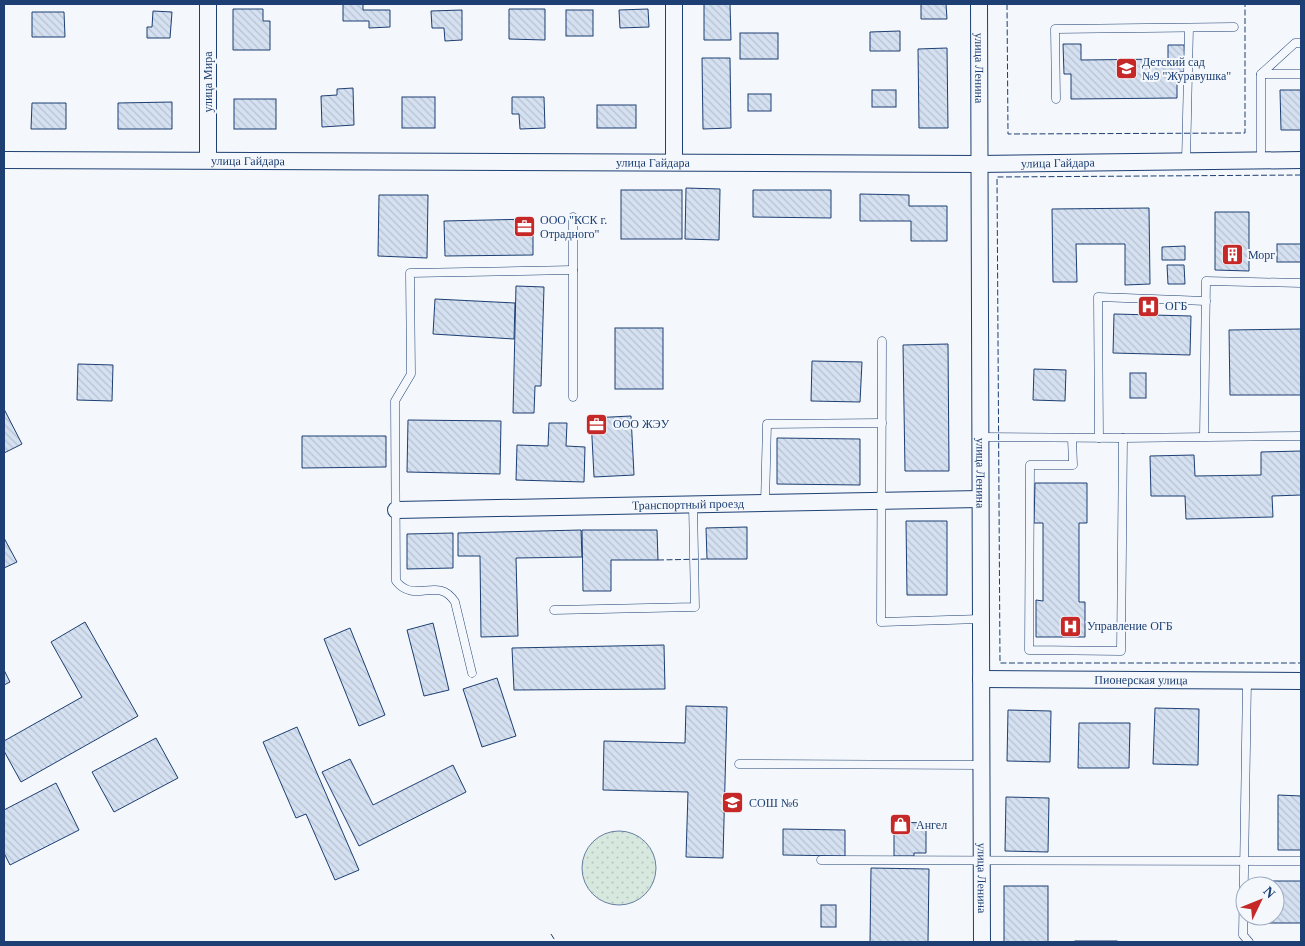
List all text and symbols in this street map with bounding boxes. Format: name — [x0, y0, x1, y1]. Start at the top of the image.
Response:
street label: улица Ленина — [972, 33, 986, 104]
street label: улица Мира — [201, 51, 215, 113]
place label: Детский сад №9 "Журавушка" — [1142, 55, 1231, 83]
school or university icon: Детский сад №9 "Журавушка" — [1114, 57, 1138, 81]
street label: улица Гайдара — [211, 154, 286, 168]
street label: улица Гайдара — [616, 156, 691, 170]
street label: улица Гайдара — [1021, 156, 1096, 170]
place label: ООО "КСК г. Отрадного" — [540, 213, 607, 241]
office icon: ООО "КСК г. Отрадного" — [512, 215, 536, 239]
building icon: Морг — [1220, 243, 1244, 267]
place label: Морг — [1248, 248, 1275, 262]
hospital icon: ОГБ — [1137, 294, 1161, 318]
place label: ОГБ — [1165, 299, 1188, 313]
office icon: ООО ЖЭУ — [585, 412, 609, 436]
place label: ООО ЖЭУ — [613, 417, 670, 431]
street label: улица Ленина — [973, 438, 988, 509]
street label: Транспортный проезд — [632, 496, 744, 513]
hospital icon: Управление ОГБ — [1059, 614, 1083, 638]
place label: Управление ОГБ — [1087, 619, 1173, 633]
street label: Пионерская улица — [1094, 673, 1188, 687]
school or university icon: СОШ №6 — [721, 791, 745, 815]
place label: СОШ №6 — [749, 796, 798, 810]
shop icon: Ангел — [888, 813, 912, 837]
place label: Ангел — [916, 818, 947, 832]
street label: улица Ленина — [975, 843, 989, 914]
north arrow — [1235, 876, 1285, 926]
text: N — [1260, 884, 1278, 901]

